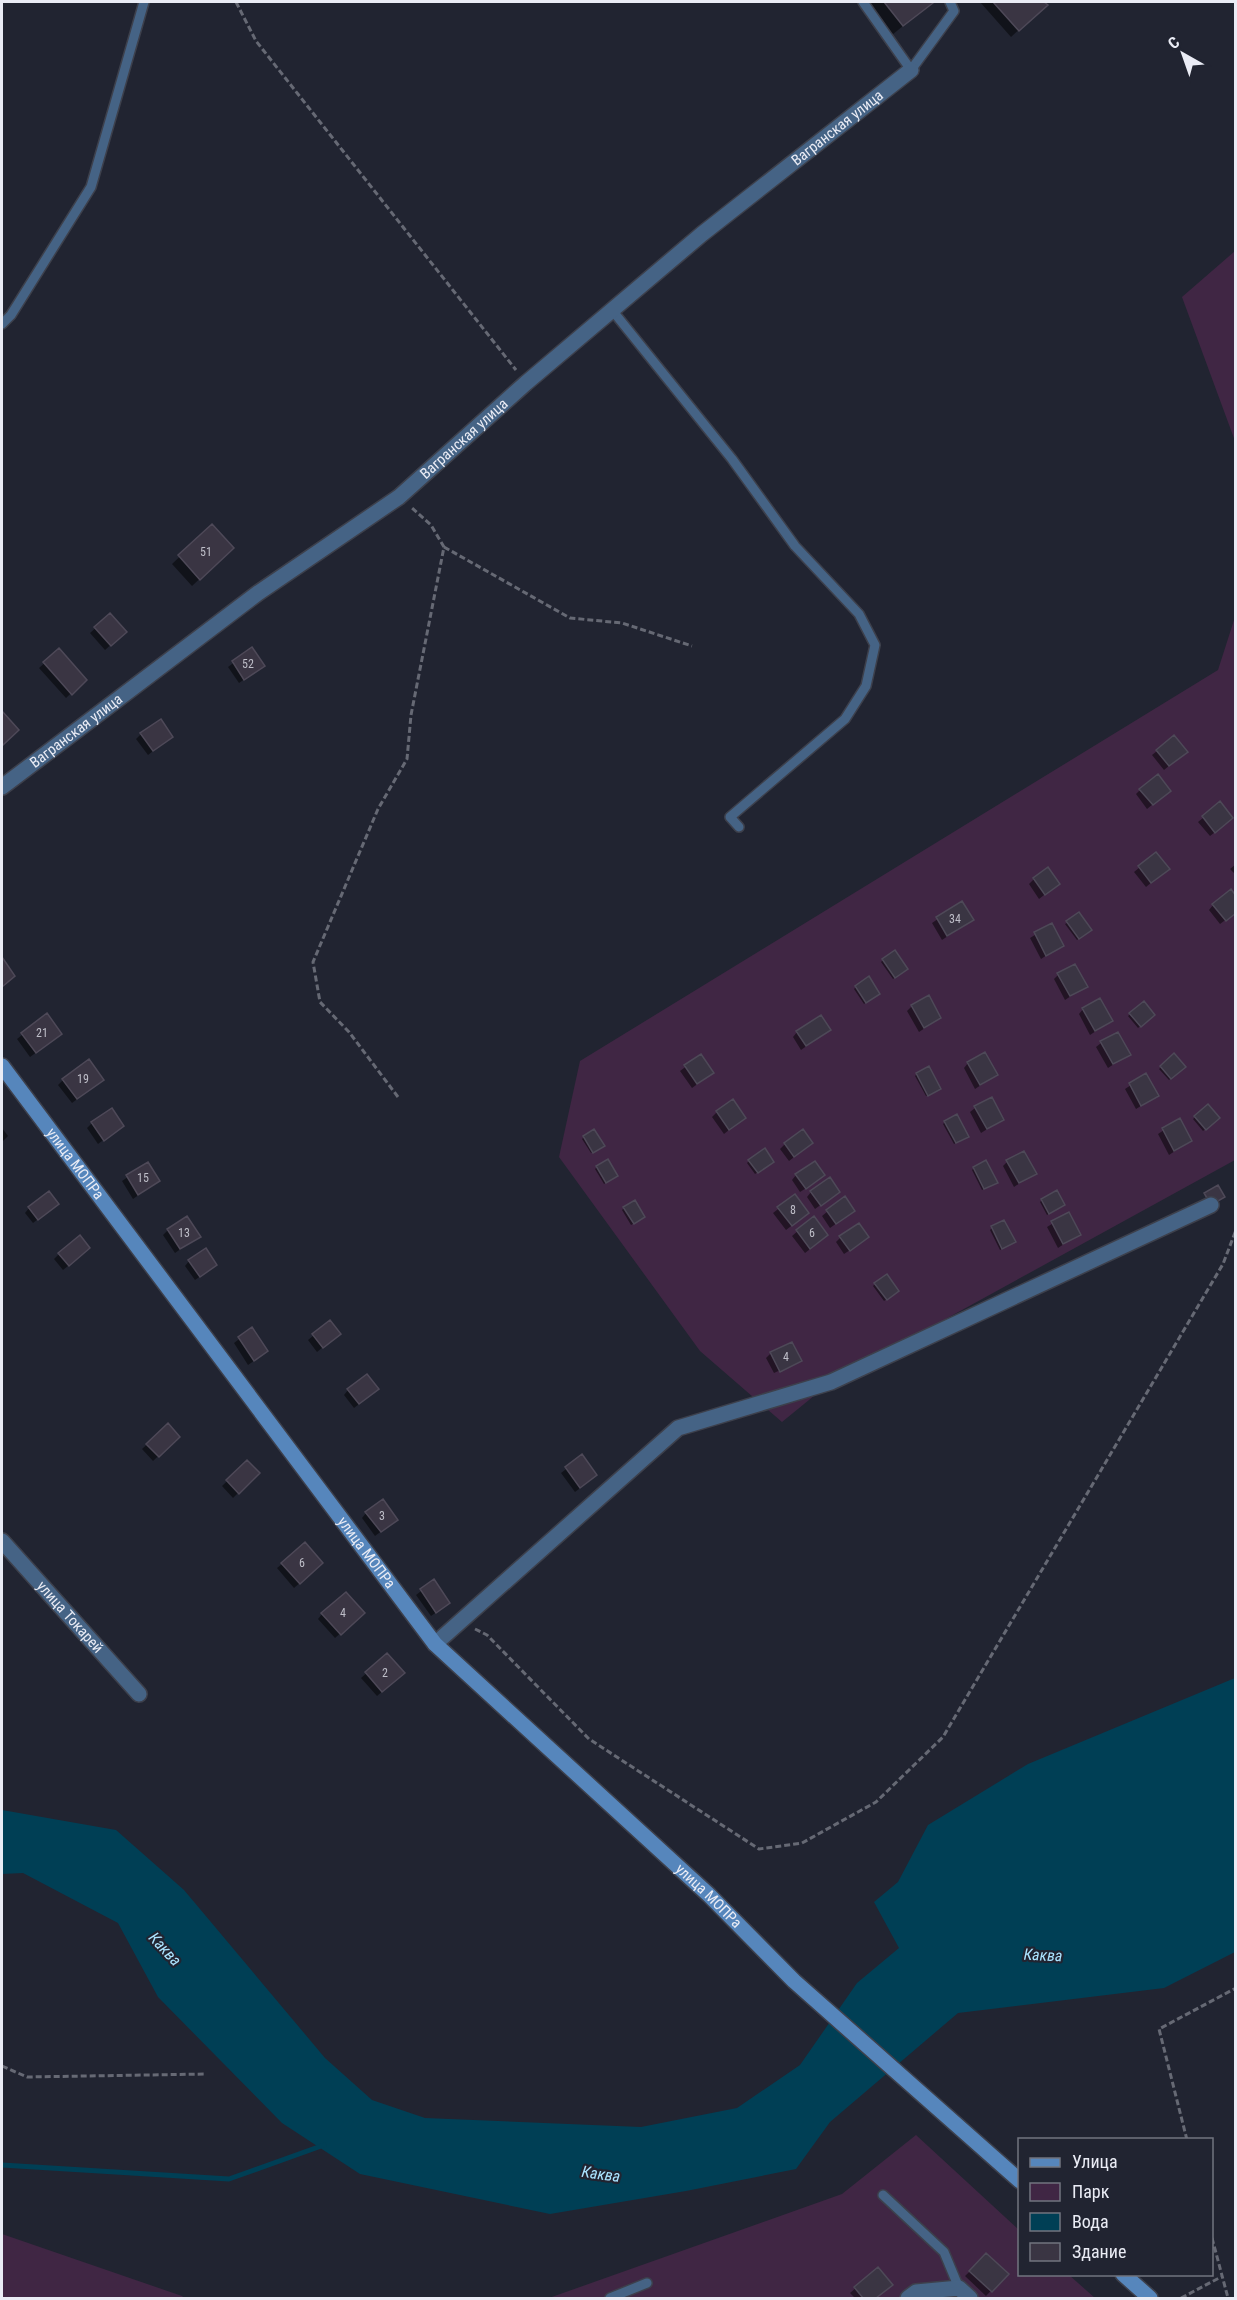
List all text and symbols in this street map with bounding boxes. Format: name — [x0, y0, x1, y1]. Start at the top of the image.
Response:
north arrow — [1153, 24, 1213, 84]
text: С — [1164, 33, 1183, 53]
street label: Вагранская улица — [788, 86, 887, 169]
street label: Вагранская улица — [416, 395, 511, 483]
house number: 51 — [200, 545, 212, 559]
house number: 52 — [242, 657, 254, 671]
street label: Вагранская улица — [26, 690, 126, 772]
house number: 34 — [949, 912, 961, 926]
house number: 21 — [36, 1026, 48, 1040]
house number: 19 — [77, 1072, 89, 1086]
street label: улица МОПРа — [42, 1124, 108, 1203]
house number: 15 — [137, 1171, 149, 1185]
house number: 8 — [790, 1203, 796, 1217]
house number: 13 — [178, 1226, 190, 1240]
house number: 6 — [809, 1226, 815, 1240]
house number: 4 — [783, 1350, 789, 1364]
house number: 3 — [379, 1509, 385, 1523]
street label: улица МОПРа — [334, 1513, 399, 1592]
house number: 6 — [299, 1556, 305, 1570]
street label: улица Токарей — [33, 1577, 107, 1657]
house number: 4 — [340, 1606, 346, 1620]
house number: 2 — [382, 1666, 388, 1680]
street label: улица МОПРа — [672, 1860, 745, 1932]
water label: Каква — [145, 1928, 185, 1970]
water label: Каква — [1023, 1945, 1063, 1965]
legend — [1018, 2138, 1213, 2276]
text: Улица — [1072, 2151, 1118, 2172]
water label: Каква — [580, 2162, 622, 2186]
text: Парк — [1072, 2181, 1110, 2202]
text: Вода — [1072, 2211, 1109, 2232]
text: Здание — [1072, 2241, 1126, 2262]

